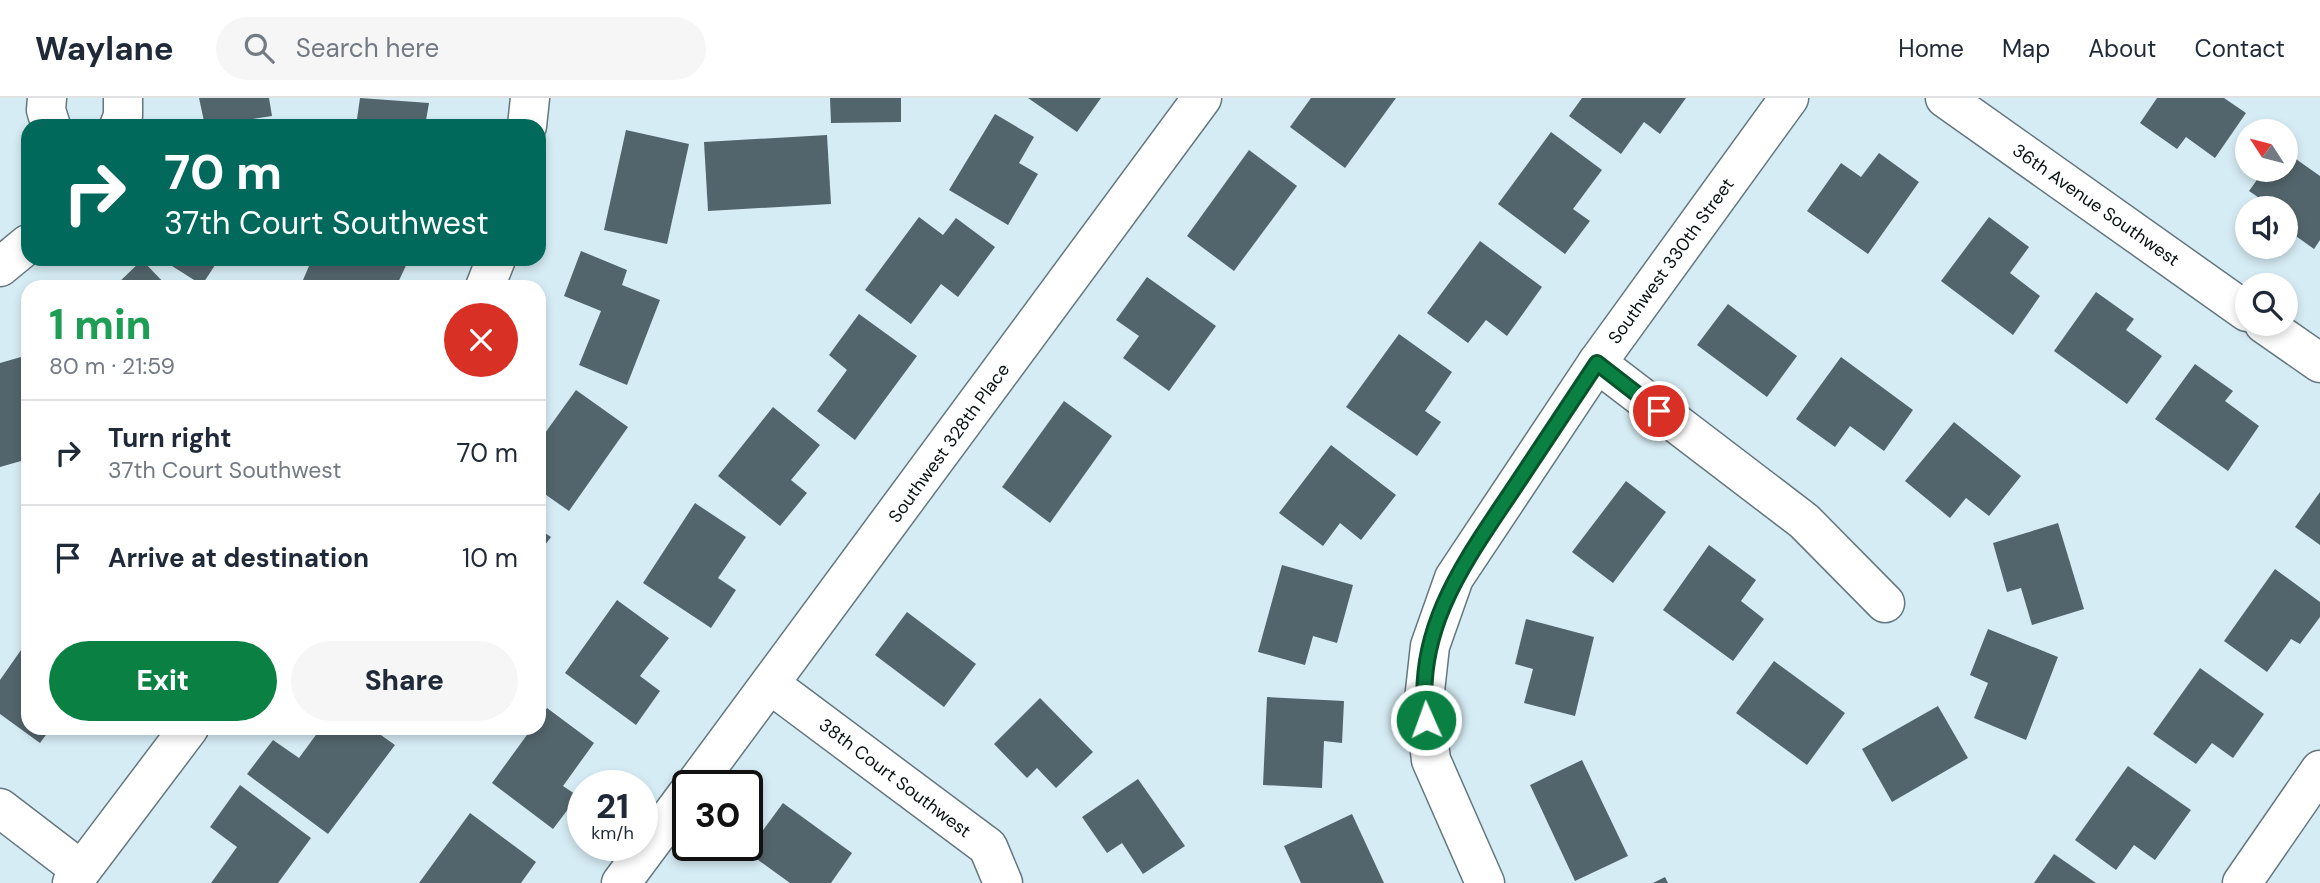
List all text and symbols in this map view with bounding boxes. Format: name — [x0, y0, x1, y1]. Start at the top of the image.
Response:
search box — [216, 17, 706, 80]
text: Waylane — [35, 27, 174, 70]
icon: search — [240, 29, 278, 67]
text: Search here — [296, 31, 439, 65]
text: Home — [1898, 33, 1964, 64]
text: Map — [2002, 33, 2050, 64]
text: About — [2088, 33, 2157, 64]
text: Contact — [2195, 33, 2285, 64]
north arrow — [2235, 119, 2298, 182]
map controls — [2235, 119, 2298, 336]
street label: 36th Avenue Southwest — [2008, 138, 2184, 272]
text: 70 m — [164, 140, 282, 204]
icon: right — [49, 147, 140, 238]
street label: Southwest 330th Street — [1603, 173, 1739, 349]
button: sound — [2235, 196, 2298, 259]
text: 37th Court Southwest — [164, 202, 489, 244]
button: search — [2235, 273, 2298, 336]
text: 1 min — [49, 297, 152, 352]
button: close — [444, 303, 518, 377]
text: 80 m · 21:59 — [49, 351, 175, 381]
street label: Southwest 328th Place — [883, 358, 1015, 528]
pin — [1629, 381, 1689, 441]
icon: arrive — [1640, 392, 1678, 430]
text: Turn right — [108, 421, 232, 455]
icon: right — [49, 434, 87, 472]
text: 70 m — [457, 436, 518, 470]
text: 37th Court Southwest — [108, 455, 341, 485]
icon: arrive — [49, 539, 87, 577]
text: Arrive at destination — [108, 541, 369, 575]
text: 10 m — [462, 541, 518, 575]
button: Exit — [49, 641, 277, 721]
button: Share — [291, 641, 518, 721]
position arrow — [1389, 683, 1463, 757]
street label: 38th Court Southwest — [814, 713, 976, 843]
speed limit sign: 30 — [672, 770, 763, 861]
text: 21 — [596, 783, 629, 829]
text: km/h — [591, 821, 634, 845]

